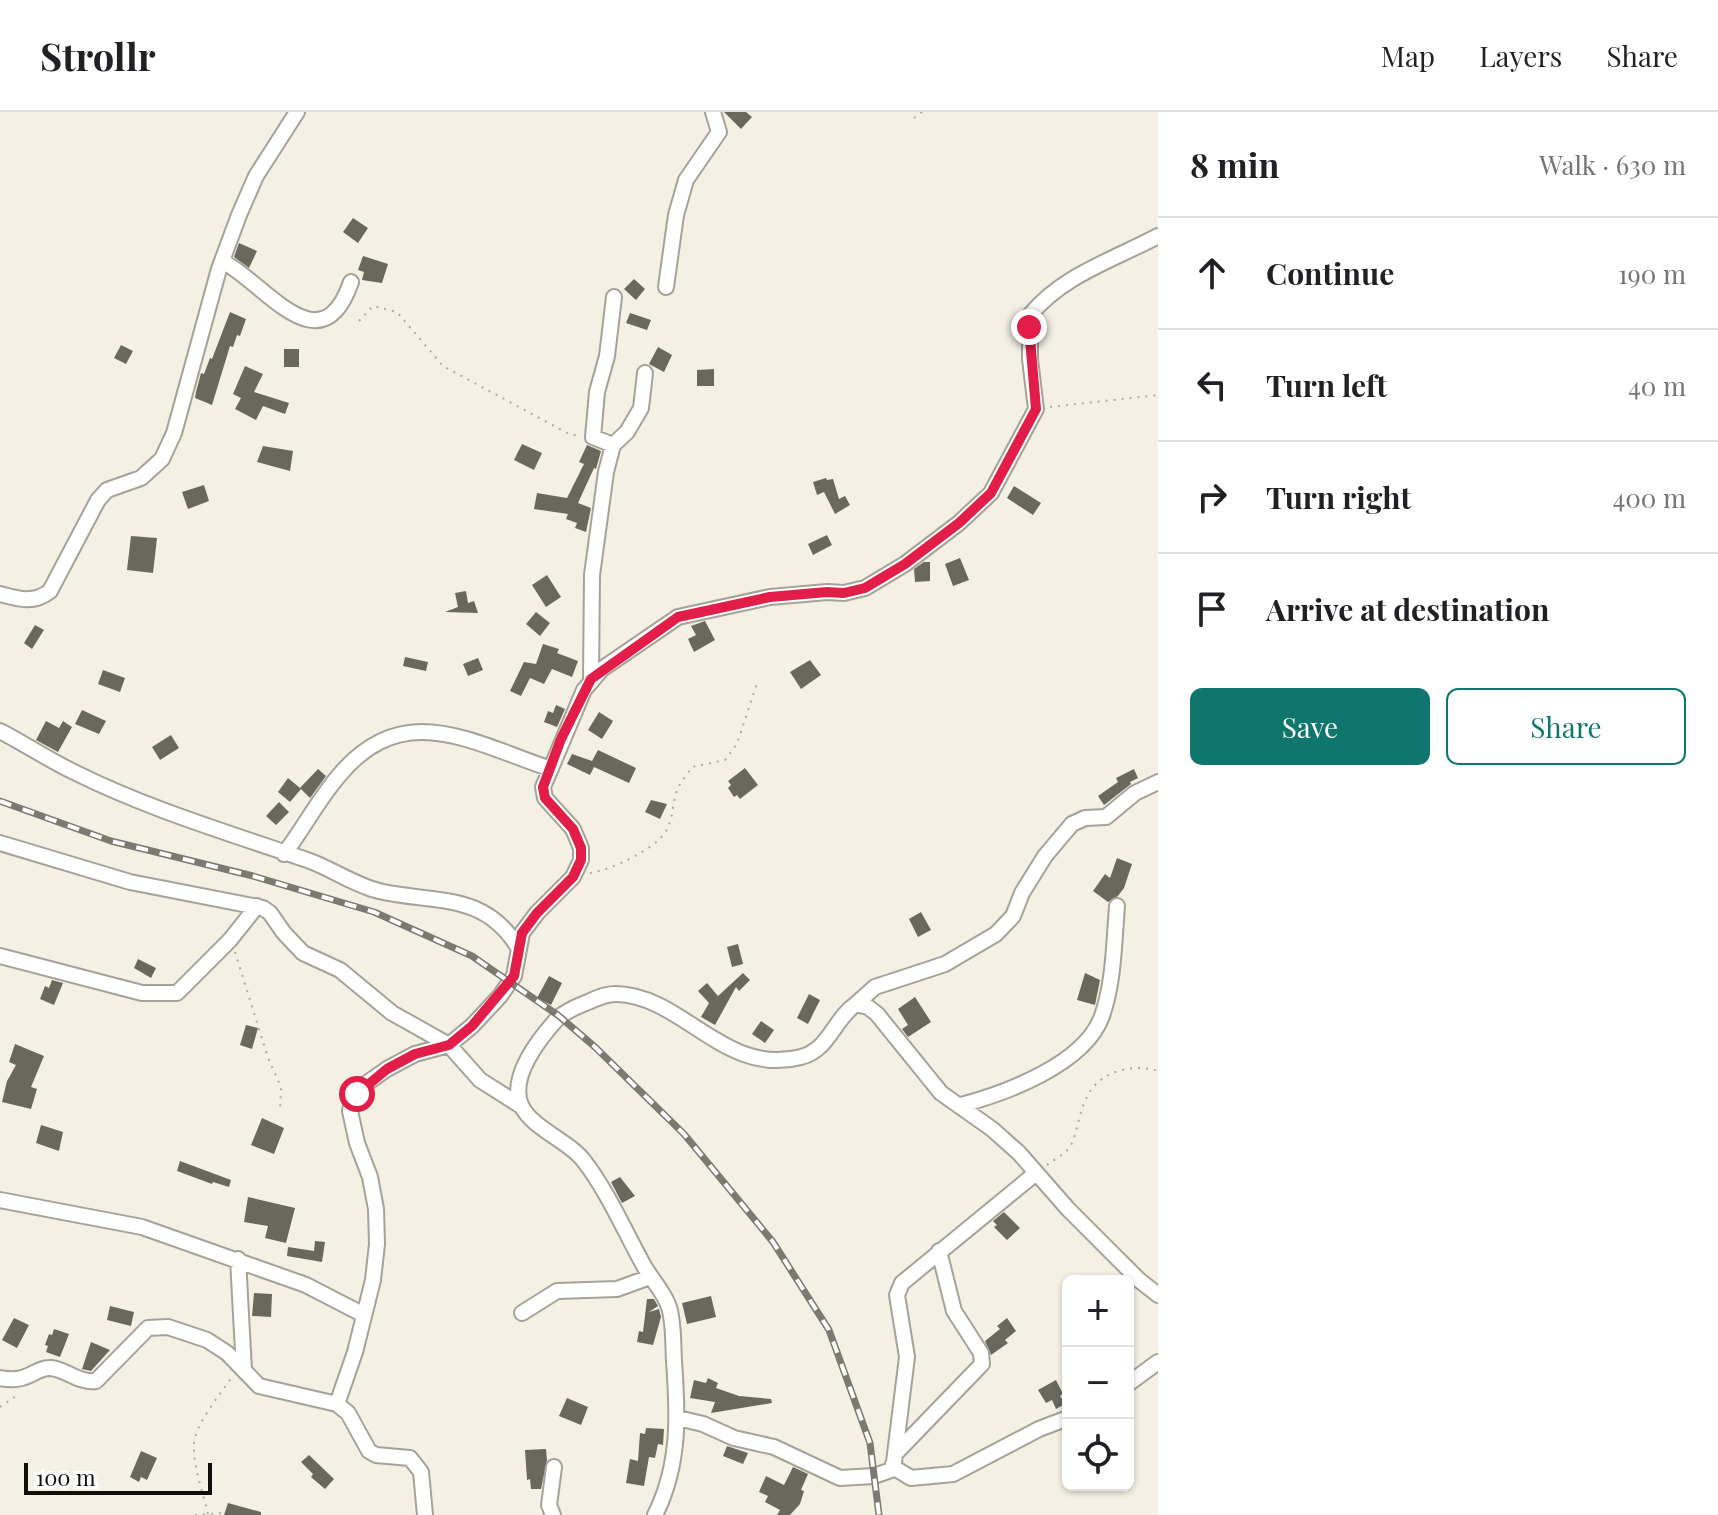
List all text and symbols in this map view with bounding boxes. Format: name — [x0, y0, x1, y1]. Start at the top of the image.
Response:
text: Strollr — [40, 30, 155, 81]
text: Map — [1381, 37, 1435, 74]
text: Layers — [1479, 37, 1562, 74]
text: Share — [1606, 37, 1678, 74]
text: 8 min — [1190, 141, 1279, 187]
text: Walk · 630 m — [1539, 147, 1686, 182]
icon: ahead — [1190, 251, 1234, 295]
text: Continue — [1266, 253, 1394, 293]
text: 190 m — [1618, 256, 1686, 291]
route end — [1011, 309, 1047, 345]
icon: left — [1190, 363, 1234, 407]
text: Turn left — [1266, 365, 1387, 405]
text: 40 m — [1628, 368, 1686, 403]
icon: right — [1190, 475, 1234, 519]
text: Turn right — [1266, 477, 1411, 517]
text: 400 m — [1612, 480, 1686, 515]
icon: arrive — [1190, 587, 1234, 631]
text: Arrive at destination — [1266, 589, 1549, 629]
button: Save — [1190, 688, 1430, 765]
button: Share — [1446, 688, 1686, 765]
route start — [339, 1076, 375, 1112]
map controls — [1062, 1275, 1134, 1491]
button: + — [1062, 1275, 1134, 1347]
button: − — [1062, 1347, 1134, 1419]
button: locate — [1062, 1419, 1134, 1491]
scale bar — [24, 1459, 212, 1495]
text: 100 m — [36, 1462, 96, 1492]

